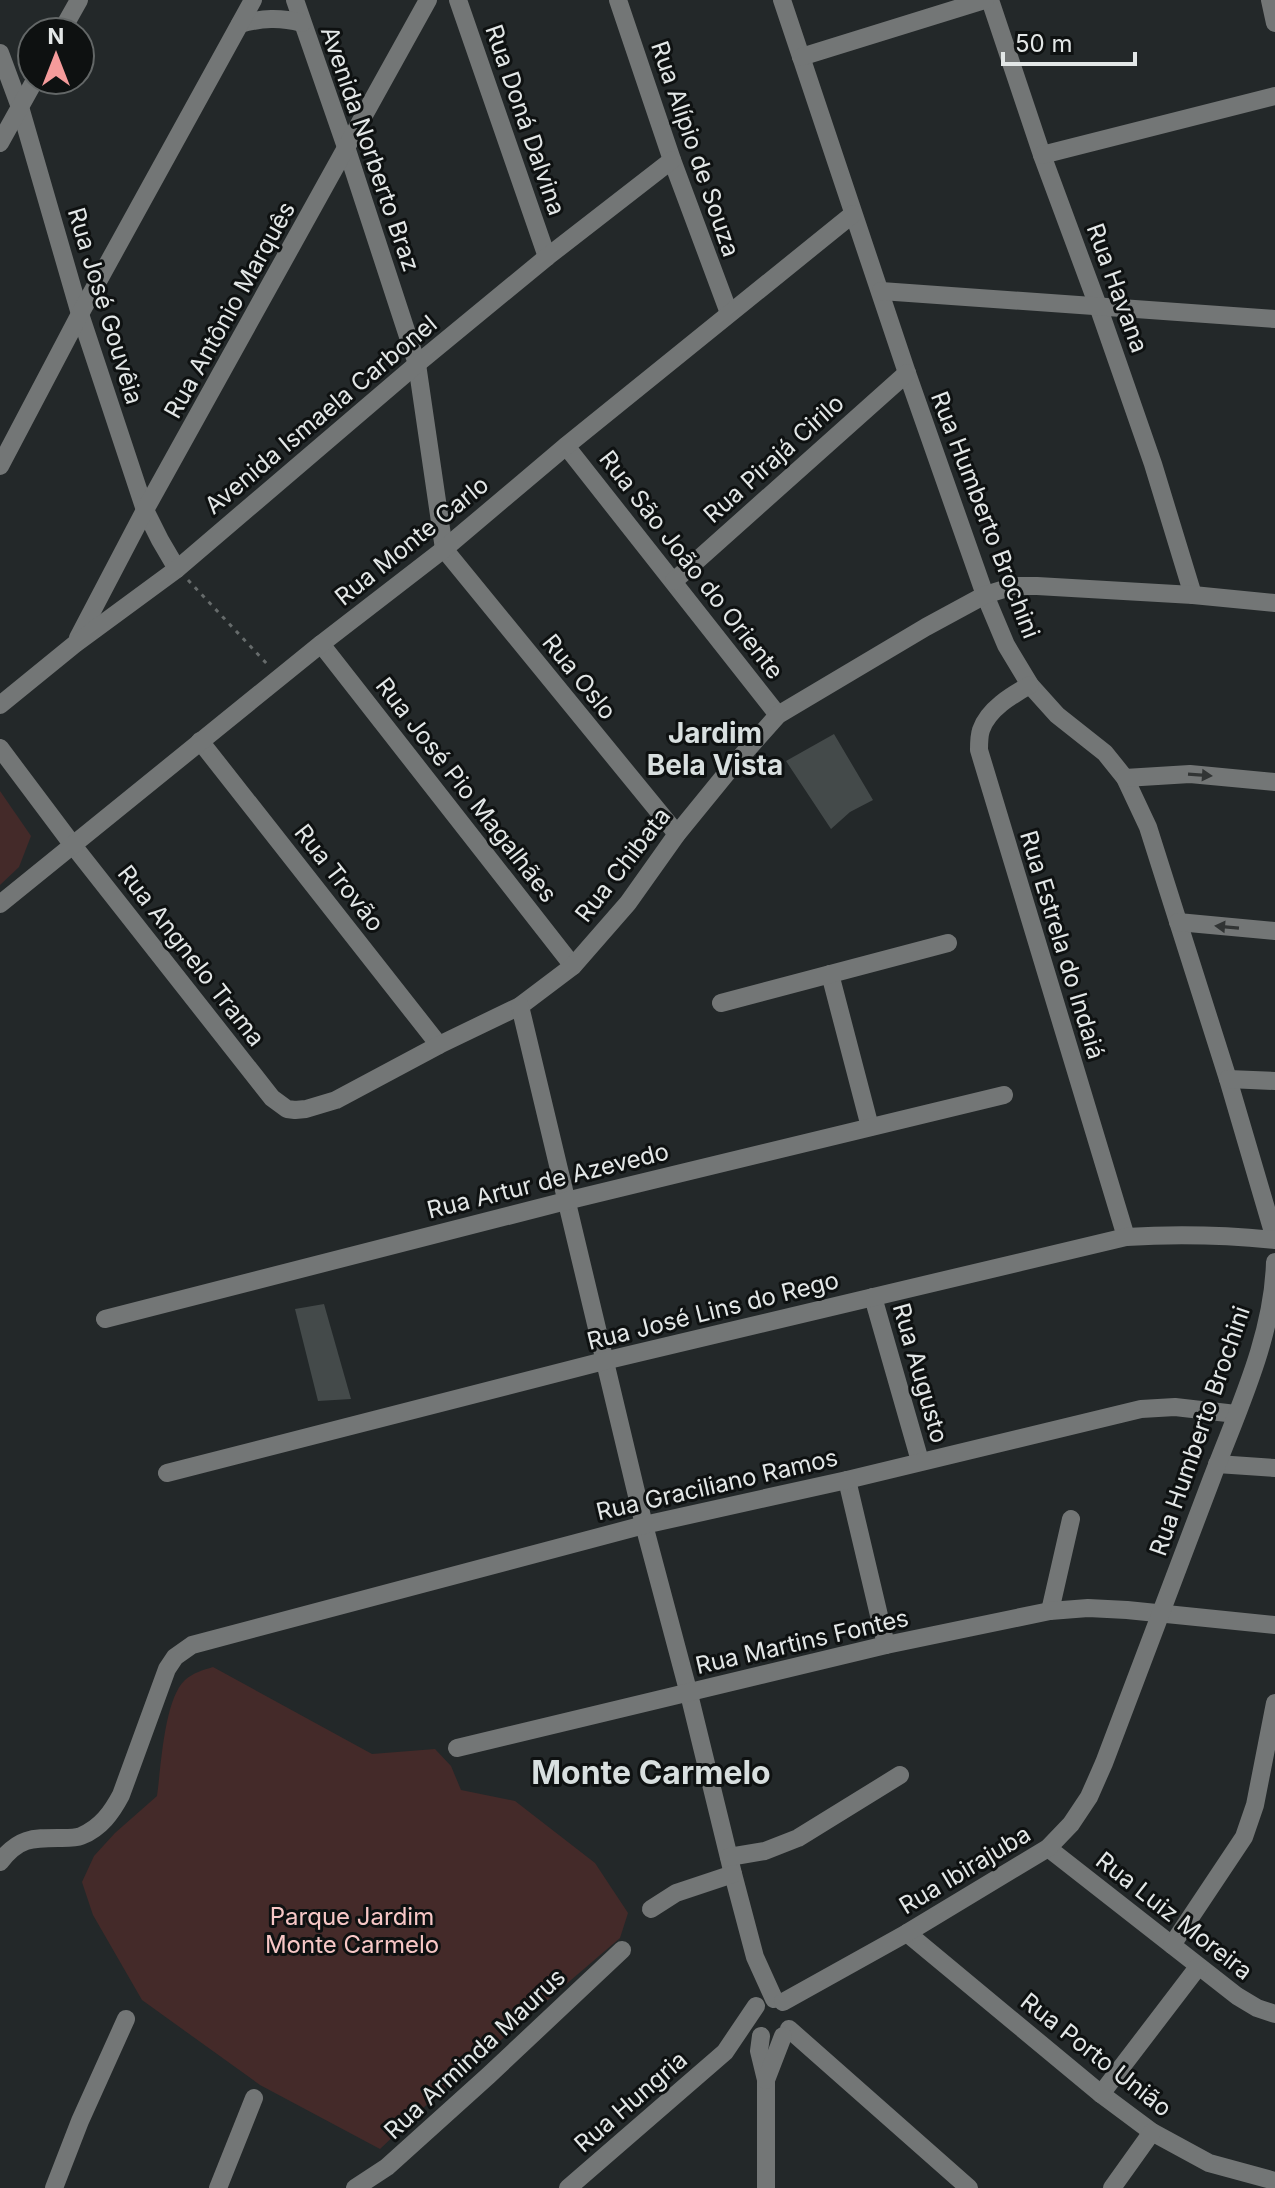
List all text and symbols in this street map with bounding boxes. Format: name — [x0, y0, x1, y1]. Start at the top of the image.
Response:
north arrow — [16, 16, 96, 96]
scale bar — [1003, 16, 1135, 66]
street label: Rua Doná Dalvina — [479, 21, 572, 219]
text: N — [48, 23, 64, 49]
street label: Avenida Norberto Braz — [315, 23, 426, 275]
text: 50 m — [1015, 29, 1073, 58]
street label: Rua Alípio de Souza — [645, 37, 746, 260]
street label: Rua Antônio Marquês — [158, 196, 301, 423]
street label: Rua José Gouvêia — [62, 204, 149, 408]
street label: Rua Havana — [1081, 219, 1154, 356]
street label: Avenida Ismaela Carbonel — [199, 309, 443, 520]
street label: Rua Humberto Brochini — [925, 387, 1046, 642]
street label: Rua Pirajá Cirilo — [698, 388, 850, 529]
street label: Rua São João do Oriente — [593, 445, 790, 685]
street label: Rua Monte Carlo — [329, 470, 494, 611]
street label: Rua Oslo — [536, 628, 622, 725]
street label: Rua José Pio Magalhães — [370, 672, 563, 908]
district label: Jardim Bela Vista — [647, 716, 783, 782]
one-way arrow — [1188, 769, 1213, 782]
street label: Rua Chibata — [569, 802, 676, 928]
street label: Rua Trovão — [289, 818, 390, 937]
street label: Rua Estrela do Indaiá — [1014, 827, 1111, 1063]
street label: Rua Angnelo Trama — [112, 859, 271, 1052]
one-way arrow — [1214, 920, 1239, 933]
street label: Rua Artur de Azevedo — [424, 1136, 672, 1225]
street label: Rua José Lins do Rego — [584, 1265, 842, 1356]
street label: Rua Augusto — [887, 1300, 954, 1446]
street label: Rua Humberto Brochini — [1143, 1302, 1256, 1560]
street label: Rua Graciliano Ramos — [593, 1443, 841, 1526]
street label: Rua Martins Fontes — [693, 1603, 911, 1680]
district label: Monte Carmelo — [531, 1753, 771, 1792]
street label: Rua Ibirajuba — [894, 1819, 1036, 1920]
street label: Rua Luiz Moreira — [1090, 1846, 1258, 1986]
park label: Parque Jardim Monte Carmelo — [265, 1902, 439, 1959]
street label: Rua Arminda Maurus — [378, 1962, 571, 2145]
street label: Rua Porto União — [1015, 1987, 1177, 2122]
street label: Rua Hungria — [569, 2045, 693, 2158]

